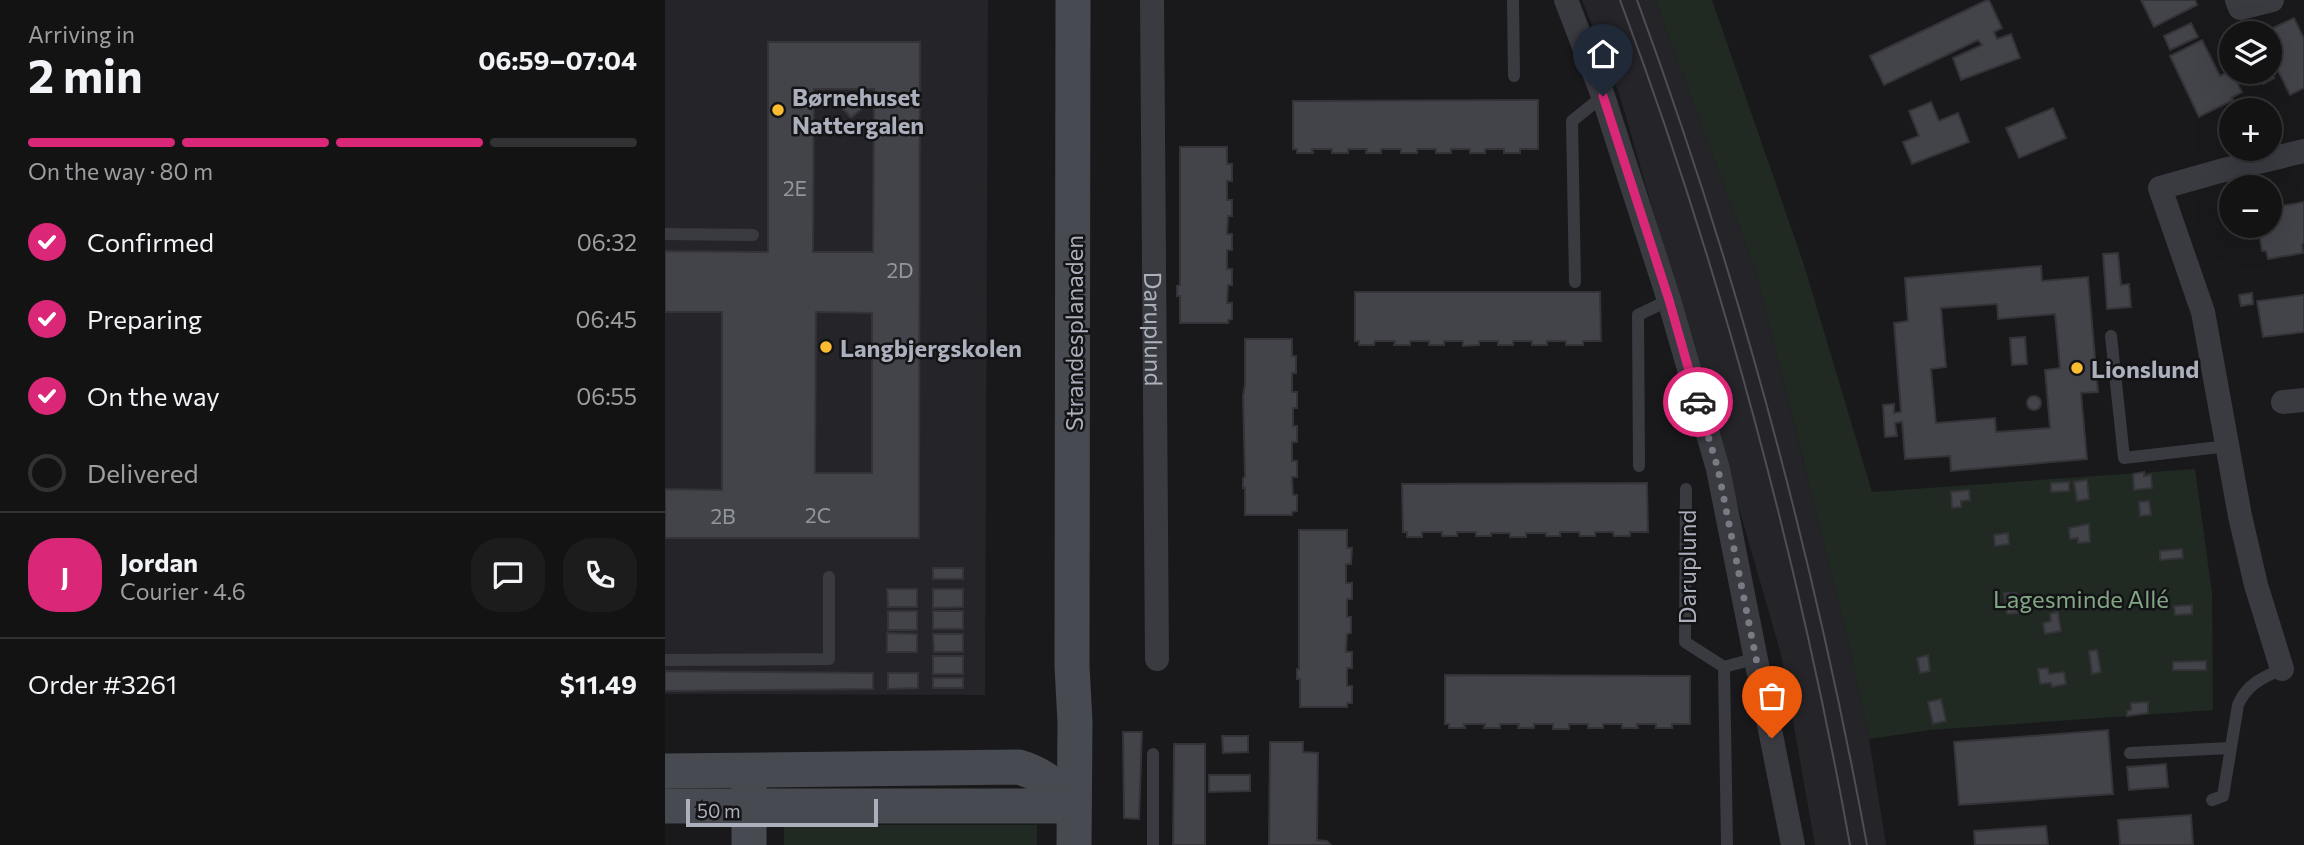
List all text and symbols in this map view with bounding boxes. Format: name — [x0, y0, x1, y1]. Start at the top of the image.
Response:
text: Arriving in — [28, 20, 135, 48]
map controls — [2219, 21, 2282, 238]
button: layers — [2219, 21, 2282, 84]
pin — [1573, 24, 1633, 96]
icon: home — [1584, 35, 1622, 73]
text: 06:59–07:04 — [478, 44, 637, 75]
text: 2 min — [28, 46, 143, 102]
place label: Børnehuset Nattergalen — [792, 82, 924, 139]
button: + — [2219, 98, 2282, 161]
marker: Børnehuset Nattergalen — [770, 102, 786, 118]
text: On the way · 80 m — [28, 157, 213, 185]
house number: 2E — [783, 175, 807, 200]
button: − — [2219, 175, 2282, 238]
icon: check — [28, 223, 66, 261]
text: Confirmed — [87, 226, 214, 257]
text: 06:32 — [577, 228, 637, 256]
street label: Strandesplanaden — [1059, 235, 1088, 431]
house number: 2D — [886, 257, 914, 282]
street label: Daruplund — [1140, 272, 1169, 386]
icon: check — [28, 300, 66, 338]
text: Preparing — [87, 303, 202, 334]
text: 06:45 — [576, 305, 637, 333]
place label: Langbjergskolen — [840, 333, 1022, 362]
marker: Langbjergskolen — [818, 339, 834, 355]
place label: Lionslund — [2091, 354, 2199, 383]
marker: Lionslund — [2069, 360, 2085, 376]
courier — [1663, 367, 1733, 437]
icon: check — [28, 377, 66, 415]
text: On the way — [87, 380, 220, 411]
text: 06:55 — [576, 382, 637, 410]
icon: car — [1679, 383, 1717, 421]
text: Delivered — [87, 457, 198, 488]
house number: 2C — [805, 502, 831, 527]
house number: 2B — [710, 503, 736, 528]
street label: Daruplund — [1672, 510, 1701, 624]
button: chat — [471, 538, 545, 612]
button: phone — [563, 538, 637, 612]
text: Jordan — [120, 546, 198, 577]
text: J — [61, 560, 69, 591]
text: Courier · 4.6 — [120, 577, 246, 605]
park label: Lagesminde Allé — [1993, 584, 2169, 613]
pin — [1742, 666, 1802, 738]
text: Order #3261 — [28, 668, 177, 699]
text: $11.49 — [560, 668, 637, 699]
icon: bag — [1753, 677, 1791, 715]
scale bar — [686, 796, 879, 828]
text: 50 m — [697, 799, 741, 822]

